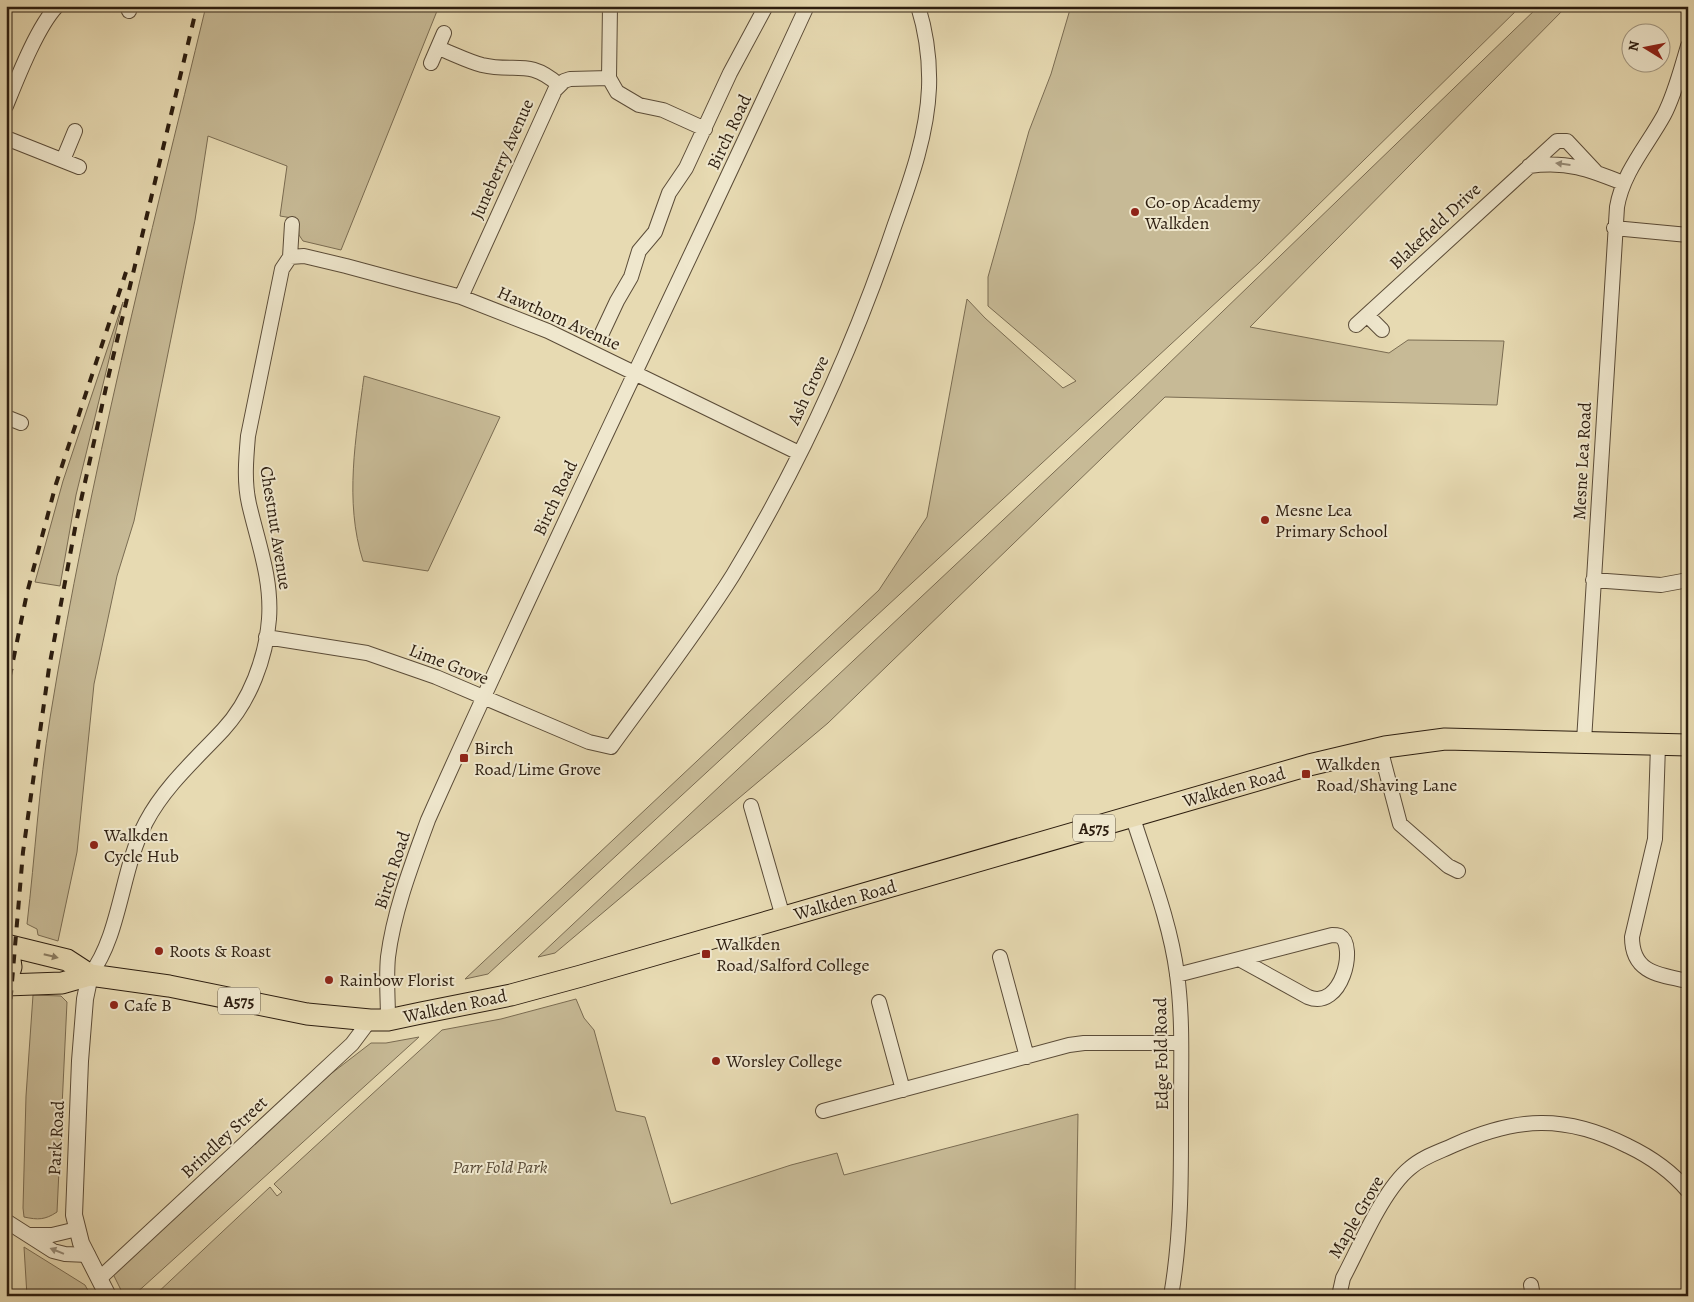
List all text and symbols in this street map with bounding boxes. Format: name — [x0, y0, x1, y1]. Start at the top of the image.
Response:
north arrow — [1622, 22, 1672, 72]
text: N — [1623, 39, 1644, 53]
street label: Birch Road — [701, 90, 757, 174]
street label: Juneberry Avenue — [465, 95, 539, 223]
one-way arrow — [1555, 160, 1571, 168]
street label: Blakefield Drive — [1384, 177, 1486, 275]
place label: Co-op Academy Walkden — [1144, 190, 1261, 235]
marker: Co-op Academy Walkden — [1129, 206, 1141, 218]
street label: Hawthorn Avenue — [494, 280, 624, 356]
street label: Ash Grove — [781, 352, 834, 429]
street label: Mesne Lea Road — [1567, 401, 1597, 521]
street label: Birch Road — [527, 456, 583, 540]
street label: Chestnut Avenue — [254, 464, 298, 592]
place label: Mesne Lea Primary School — [1275, 498, 1388, 543]
marker: Mesne Lea Primary School — [1259, 514, 1271, 526]
street label: Lime Grove — [406, 638, 492, 690]
place label: Birch Road/Lime Grove — [474, 736, 601, 781]
marker: Birch Road/Lime Grove — [458, 752, 470, 764]
place label: Walkden Road/Shaving Lane — [1315, 752, 1457, 797]
street label: Walkden Road — [1179, 761, 1288, 813]
marker: Walkden Road/Shaving Lane — [1300, 768, 1312, 780]
road number: A575 — [1073, 814, 1115, 841]
place label: Walkden Cycle Hub — [103, 823, 179, 868]
street label: Birch Road — [368, 828, 416, 912]
marker: Walkden Cycle Hub — [88, 839, 100, 851]
street label: Walkden Road — [790, 874, 899, 926]
place label: Walkden Road/Salford College — [715, 932, 870, 977]
place label: Roots & Roast — [169, 939, 271, 963]
marker: Roots & Roast — [153, 945, 165, 957]
marker: Walkden Road/Salford College — [700, 948, 712, 960]
one-way arrow — [43, 952, 58, 960]
place label: Rainbow Florist — [339, 968, 455, 992]
marker: Rainbow Florist — [323, 974, 335, 986]
street label: Walkden Road — [400, 983, 509, 1029]
road number: A575 — [218, 988, 260, 1014]
place label: Cafe B — [124, 993, 172, 1017]
street label: Edge Fold Road — [1148, 997, 1174, 1111]
marker: Cafe B — [108, 999, 120, 1011]
place label: Worsley College — [725, 1049, 842, 1073]
marker: Worsley College — [710, 1055, 722, 1067]
street label: Brindley Street — [175, 1091, 273, 1183]
street label: Park Road — [42, 1100, 70, 1176]
park label: Parr Fold Park — [452, 1155, 548, 1179]
street label: Maple Grove — [1323, 1171, 1389, 1263]
one-way arrow — [49, 1247, 64, 1255]

